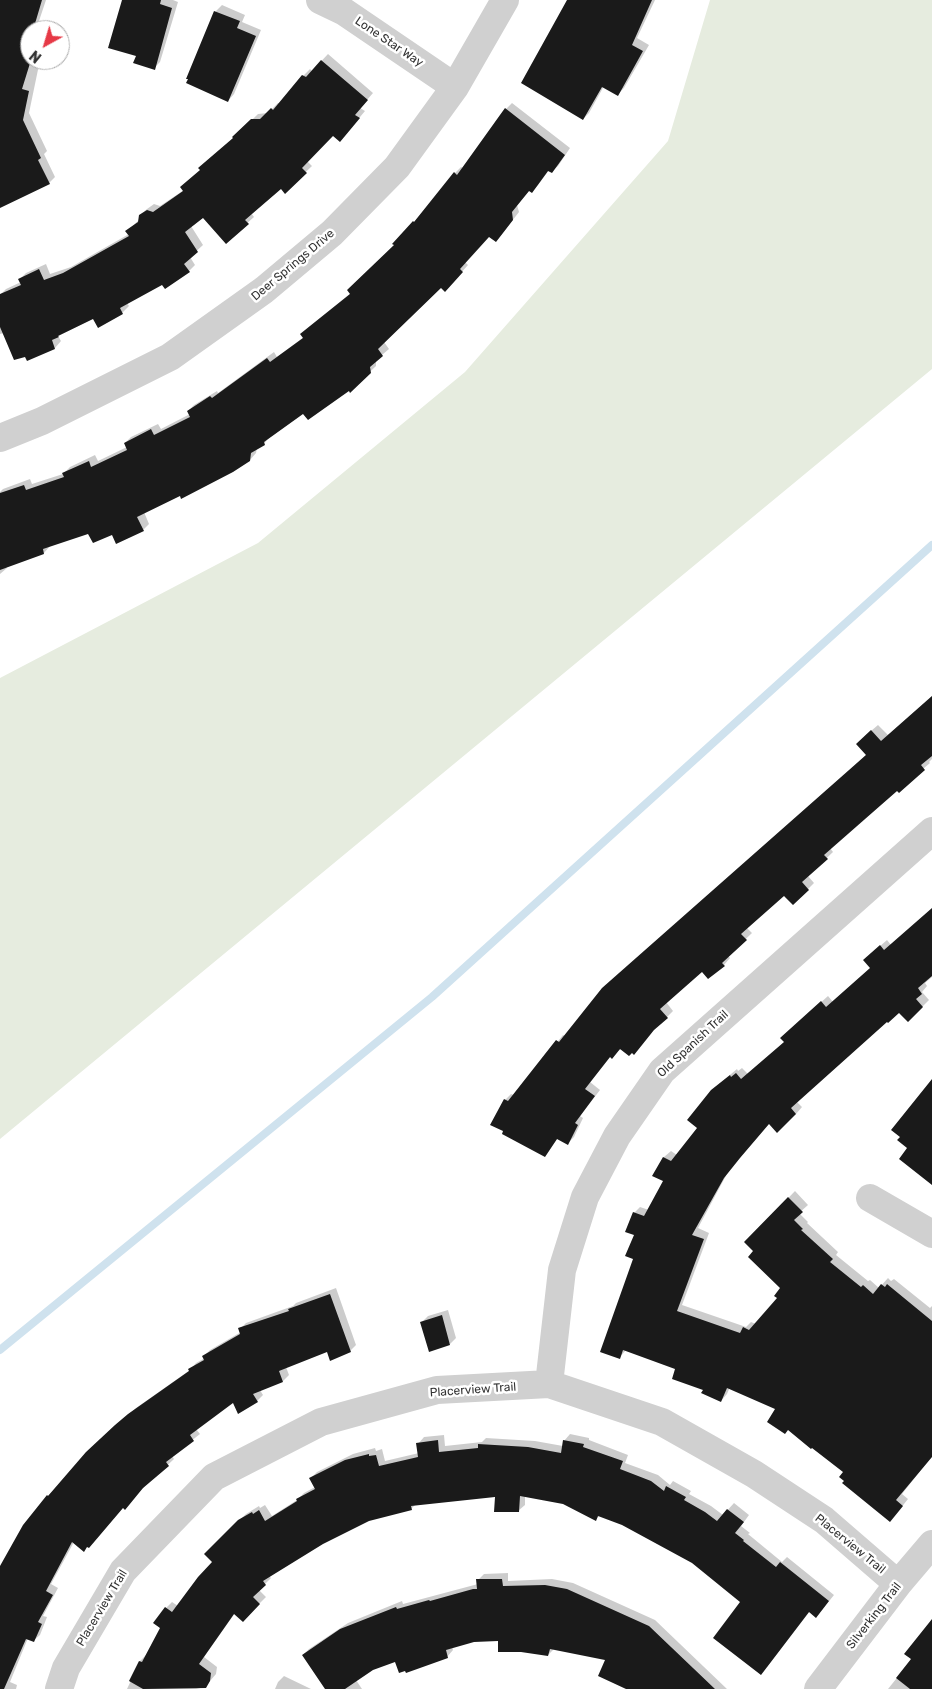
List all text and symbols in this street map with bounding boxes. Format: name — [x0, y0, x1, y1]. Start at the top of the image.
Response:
street label: Lone Star Way — [352, 14, 426, 70]
north arrow — [20, 20, 70, 70]
text: N — [27, 46, 45, 66]
street label: Deer Springs Drive — [249, 226, 337, 304]
street label: Old Spanish Trail — [655, 1007, 731, 1081]
street label: Placerview Trail — [429, 1380, 517, 1400]
street label: Placerview Trail — [812, 1511, 888, 1577]
street label: Placerview Trail — [74, 1567, 130, 1649]
street label: Silverking Trail — [844, 1580, 904, 1652]

